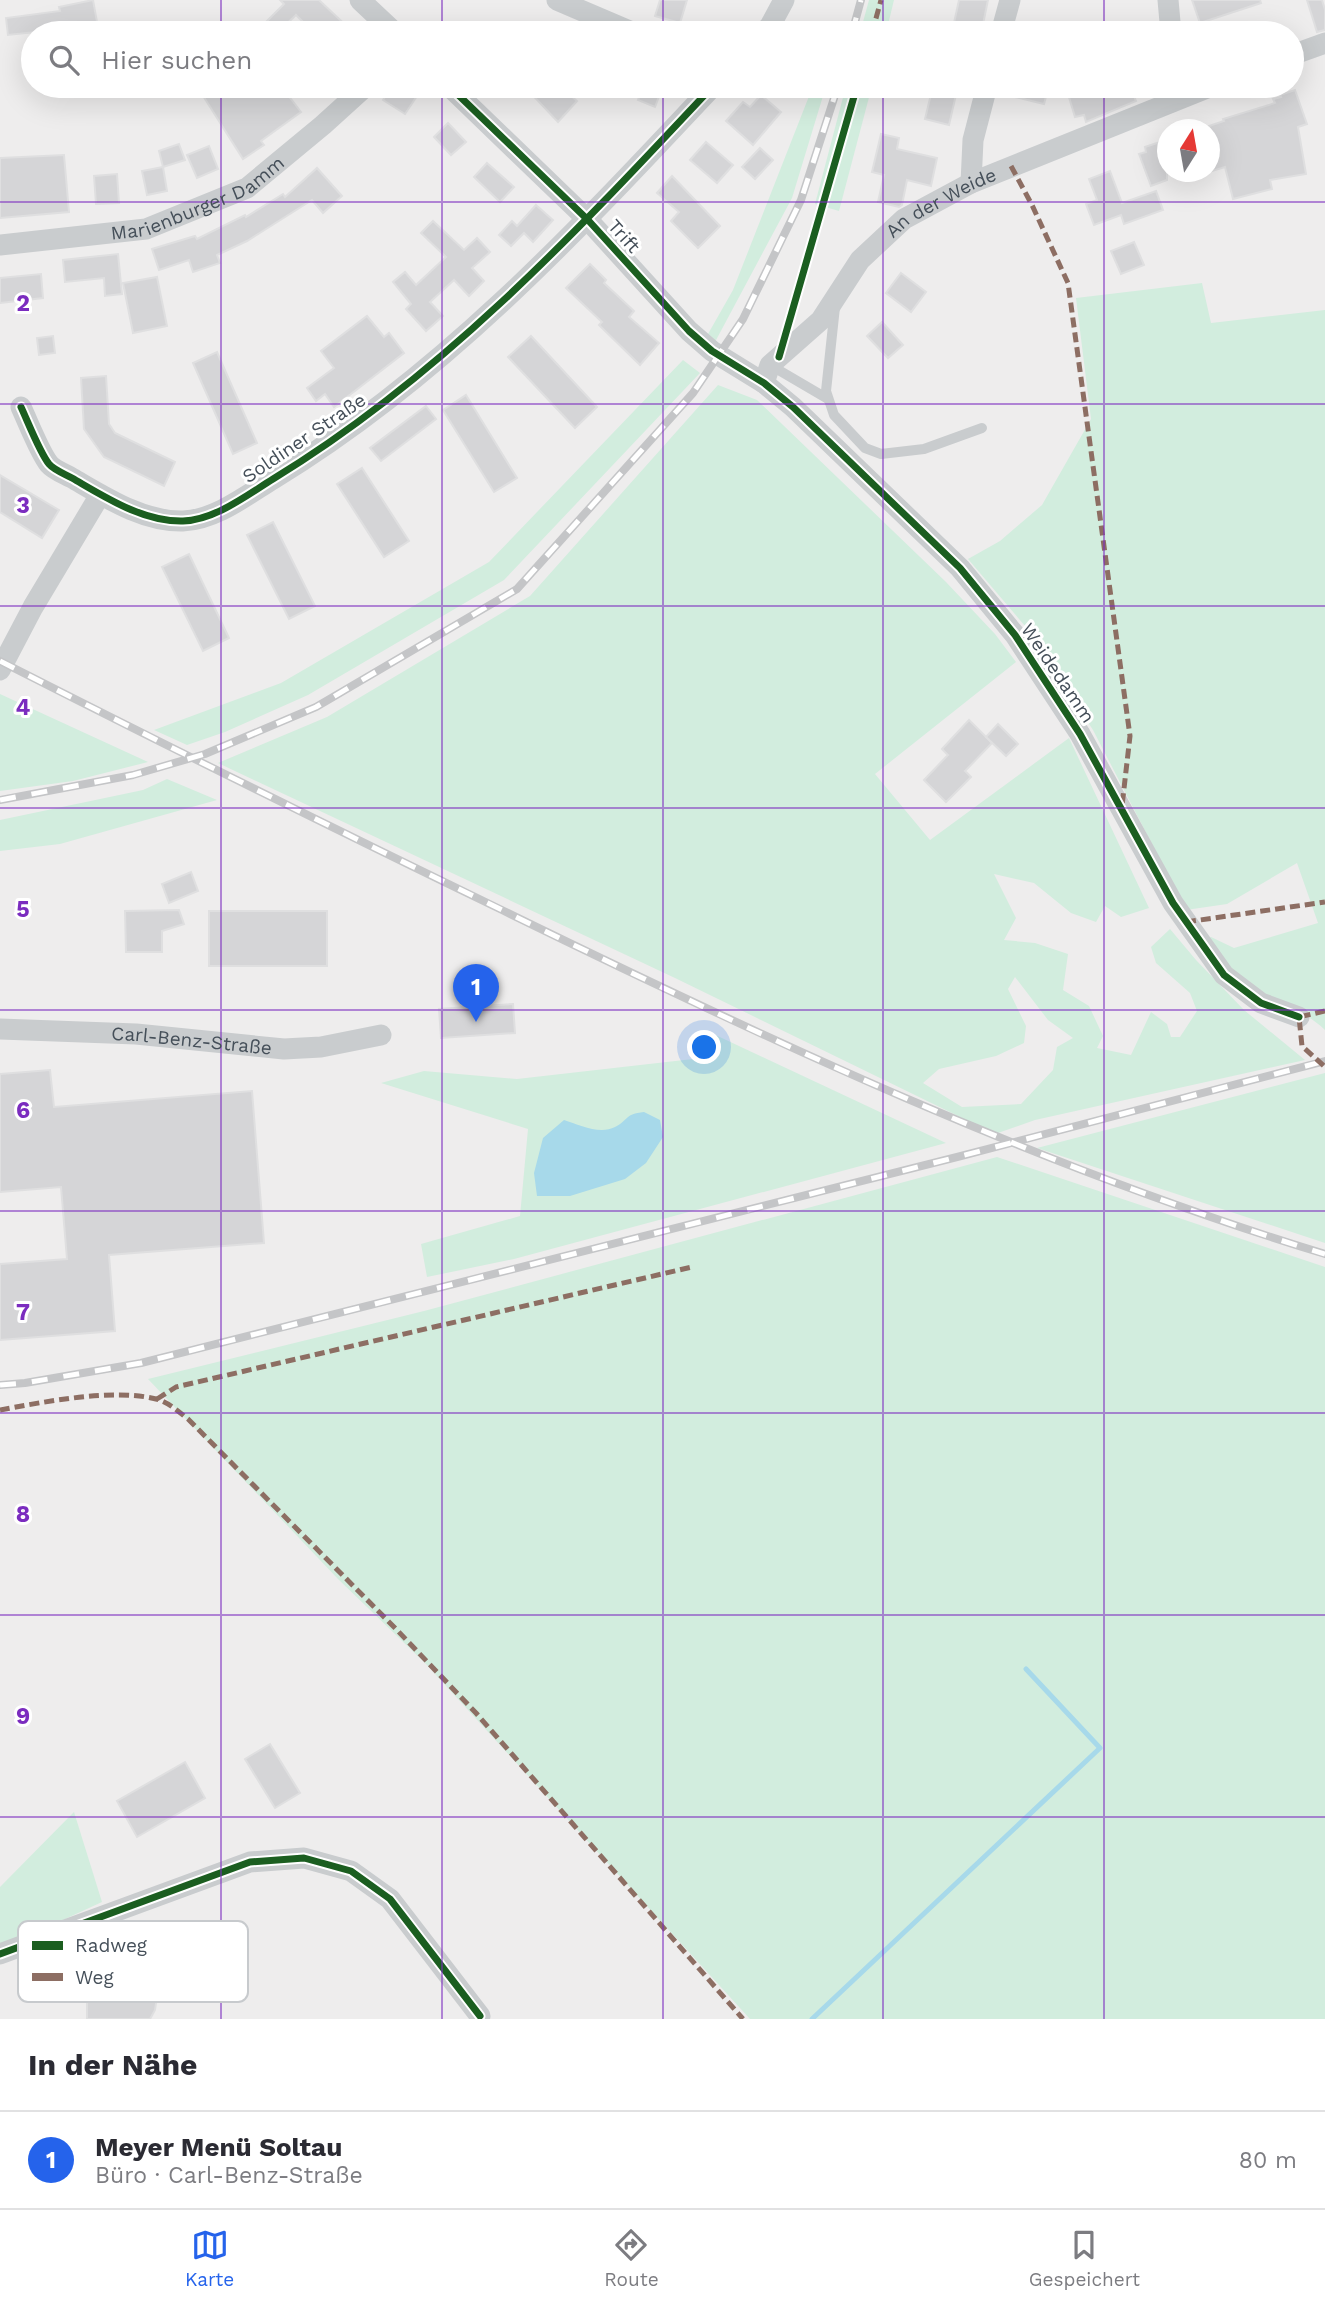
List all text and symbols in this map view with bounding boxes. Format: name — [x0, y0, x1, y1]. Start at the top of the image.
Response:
search box — [21, 21, 1304, 98]
icon: search — [45, 41, 83, 79]
text: Hier suchen — [101, 45, 252, 75]
north arrow — [1157, 119, 1220, 182]
street label: Marienburger Damm — [110, 151, 289, 244]
street label: An der Weide — [880, 163, 999, 242]
street label: Trift — [603, 214, 645, 258]
text: 2 — [16, 290, 30, 317]
street label: Soldiner Straße — [238, 388, 370, 488]
text: 3 — [16, 492, 30, 519]
street label: Weidedamm — [1016, 619, 1100, 727]
text: 4 — [16, 694, 31, 721]
text: 5 — [16, 896, 30, 923]
pin: 1 — [453, 964, 499, 1022]
street label: Carl-Benz-Straße — [111, 1022, 273, 1059]
your location — [687, 1030, 721, 1064]
text: 6 — [16, 1097, 30, 1124]
text: 7 — [16, 1299, 30, 1326]
text: 8 — [16, 1501, 30, 1528]
text: 9 — [16, 1703, 30, 1730]
legend — [18, 1921, 248, 2002]
text: Radweg — [75, 1934, 148, 1957]
text: Weg — [75, 1966, 115, 1989]
text: In der Nähe — [28, 2047, 197, 2082]
text: Meyer Menü Soltau — [95, 2132, 342, 2162]
text: 1 — [46, 2147, 56, 2174]
text: 80 m — [1239, 2147, 1297, 2174]
text: Büro · Carl-Benz-Straße — [95, 2162, 363, 2189]
tab: Karte — [185, 2226, 234, 2291]
tab: Route — [604, 2226, 659, 2291]
tab: Gespeichert — [1029, 2226, 1140, 2291]

